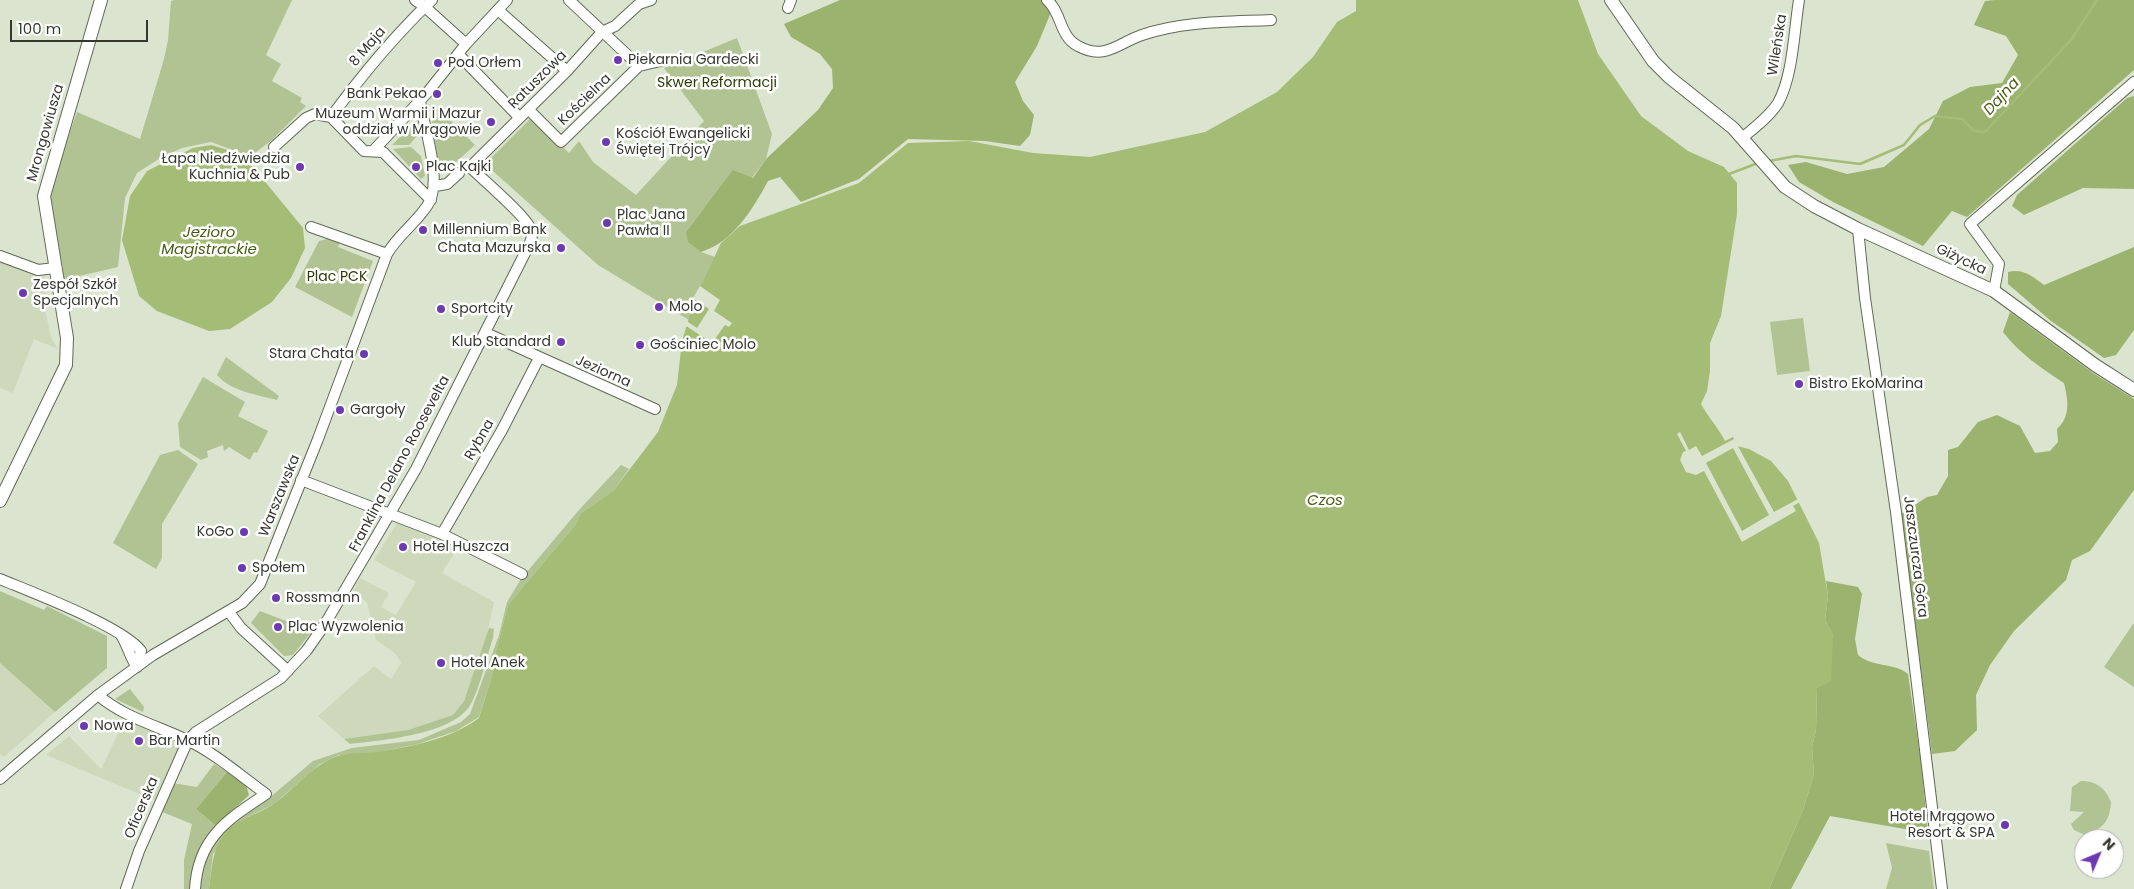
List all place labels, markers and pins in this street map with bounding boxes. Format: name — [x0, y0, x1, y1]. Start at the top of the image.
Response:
place label: Piekarnia Gardecki — [628, 52, 759, 68]
marker: Piekarnia Gardecki — [612, 54, 624, 66]
place label: Pod Orłem — [448, 55, 521, 71]
marker: Pod Orłem — [432, 57, 444, 69]
place label: Bank Pekao — [347, 86, 427, 102]
marker: Bank Pekao — [431, 88, 443, 100]
place label: Muzeum Warmii i Mazur oddział w Mrągowie — [315, 106, 481, 138]
marker: Muzeum Warmii i Mazur oddział w Mrągowie — [485, 116, 497, 128]
place label: Kościół Ewangelicki Świętej Trójcy — [616, 126, 750, 158]
marker: Kościół Ewangelicki Świętej Trójcy — [600, 136, 612, 148]
place label: Łapa Niedźwiedzia Kuchnia & Pub — [162, 151, 290, 184]
place label: Plac Kajki — [426, 159, 491, 175]
marker: Łapa Niedźwiedzia Kuchnia & Pub — [294, 161, 306, 173]
marker: Plac Kajki — [410, 161, 422, 173]
place label: Plac Jana Pawła II — [617, 207, 686, 240]
marker: Plac Jana Pawła II — [601, 217, 613, 229]
place label: Millennium Bank — [433, 222, 547, 238]
marker: Millennium Bank — [417, 224, 429, 236]
place label: Chata Mazurska — [437, 240, 551, 256]
marker: Chata Mazurska — [555, 242, 567, 254]
place label: Zespół Szkół Specjalnych — [33, 277, 119, 310]
marker: Zespół Szkół Specjalnych — [17, 287, 29, 299]
place label: Molo — [669, 299, 702, 315]
place label: Sportcity — [451, 301, 513, 317]
marker: Molo — [653, 301, 665, 313]
marker: Sportcity — [435, 303, 447, 315]
place label: Klub Standard — [452, 334, 551, 350]
marker: Klub Standard — [555, 336, 567, 348]
place label: Gościniec Molo — [650, 337, 756, 353]
marker: Gościniec Molo — [634, 339, 646, 351]
place label: Stara Chata — [269, 346, 354, 362]
marker: Stara Chata — [358, 348, 370, 360]
place label: Bistro EkoMarina — [1809, 376, 1923, 392]
marker: Bistro EkoMarina — [1793, 378, 1805, 390]
place label: Gargoły — [350, 402, 405, 418]
marker: Gargoły — [334, 404, 346, 416]
place label: KoGo — [197, 524, 234, 540]
marker: KoGo — [238, 526, 250, 538]
place label: Hotel Huszcza — [413, 539, 509, 555]
marker: Hotel Huszcza — [397, 541, 409, 553]
place label: Społem — [252, 560, 305, 576]
marker: Społem — [236, 562, 248, 574]
place label: Rossmann — [286, 590, 360, 606]
marker: Rossmann — [270, 592, 282, 604]
place label: Plac Wyzwolenia — [288, 619, 404, 635]
marker: Plac Wyzwolenia — [272, 621, 284, 633]
place label: Hotel Anek — [451, 655, 525, 671]
marker: Hotel Anek — [435, 657, 447, 669]
place label: Nowa — [94, 718, 134, 734]
marker: Nowa — [78, 720, 90, 732]
place label: Bar Martin — [149, 733, 220, 749]
marker: Bar Martin — [133, 735, 145, 747]
place label: Hotel Mrągowo Resort & SPA — [1890, 809, 1995, 842]
marker: Hotel Mrągowo Resort & SPA — [1999, 819, 2011, 831]

